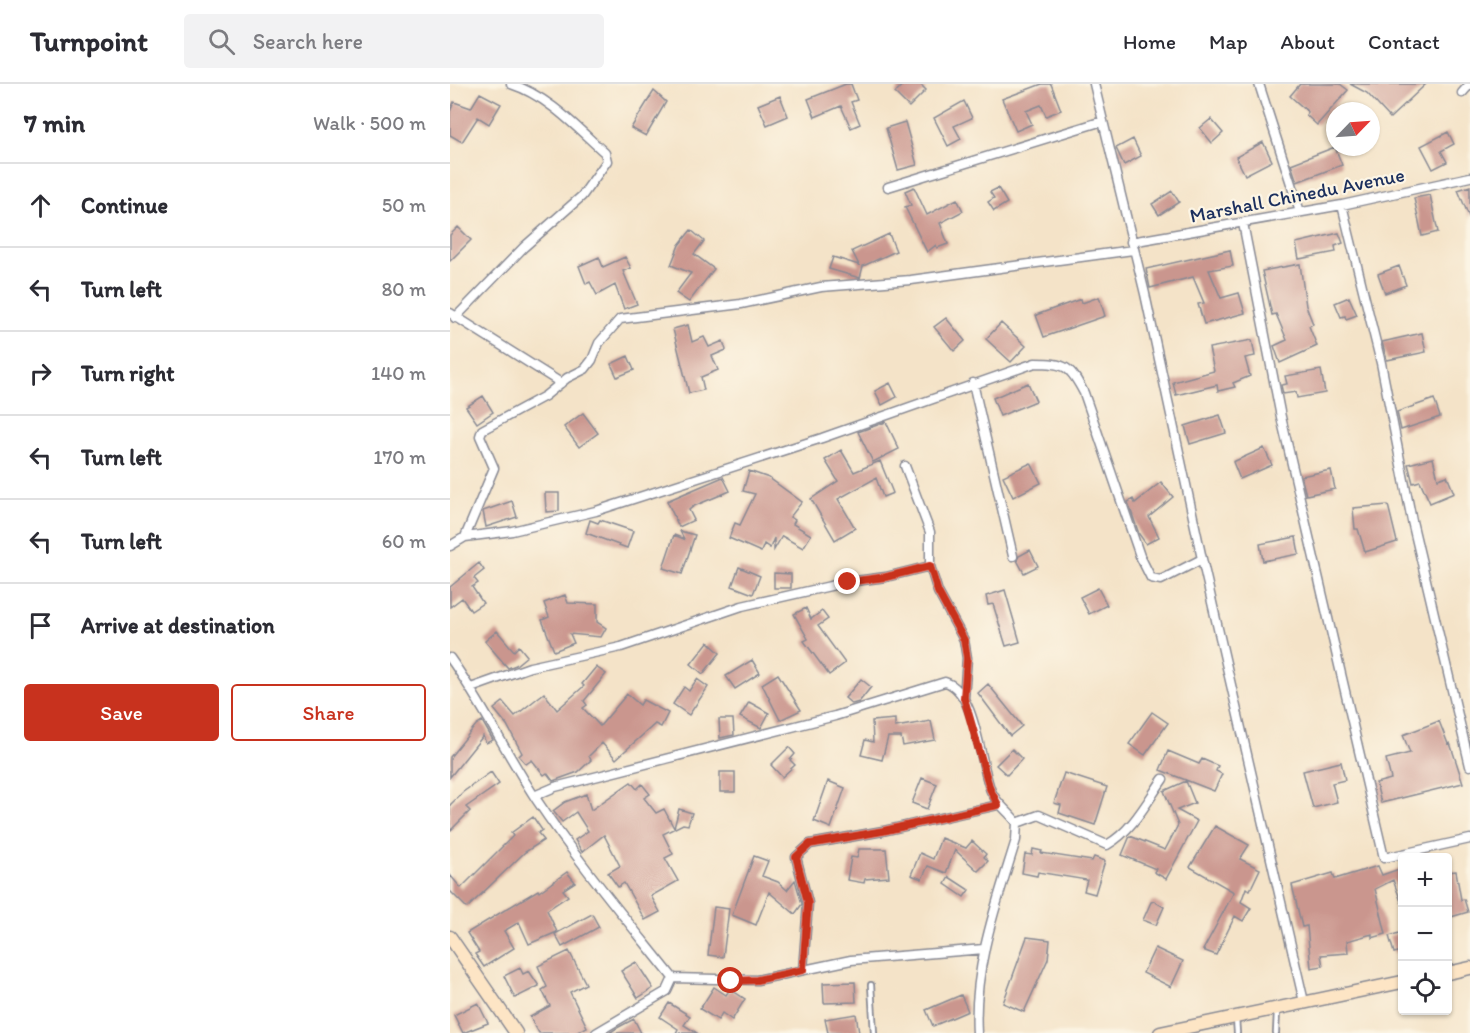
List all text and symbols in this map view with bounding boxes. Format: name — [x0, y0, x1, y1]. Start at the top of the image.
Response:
search box — [184, 14, 604, 68]
text: Turnpoint — [30, 24, 148, 58]
icon: search — [205, 25, 238, 58]
text: Search here — [253, 28, 363, 55]
text: Home — [1123, 29, 1176, 54]
text: Map — [1209, 29, 1248, 54]
text: About — [1281, 29, 1335, 54]
text: Contact — [1368, 29, 1440, 54]
north arrow — [1326, 102, 1380, 156]
text: 7 min — [24, 107, 85, 139]
text: Walk · 500 m — [313, 111, 426, 135]
street label: Marshall Chinedu Avenue — [1188, 162, 1406, 228]
icon: ahead — [24, 189, 57, 222]
text: Continue — [81, 192, 168, 219]
text: 50 m — [382, 193, 426, 217]
icon: left — [24, 273, 57, 306]
text: Turn left — [81, 276, 162, 303]
text: 80 m — [381, 277, 426, 301]
icon: right — [24, 357, 57, 390]
text: Turn right — [81, 360, 175, 387]
text: 140 m — [371, 361, 426, 385]
icon: left — [24, 441, 57, 474]
text: Turn left — [81, 444, 162, 471]
text: 170 m — [373, 445, 426, 469]
icon: left — [24, 525, 57, 558]
text: Turn left — [81, 528, 162, 555]
text: 60 m — [382, 529, 426, 553]
route end — [834, 568, 860, 594]
icon: arrive — [24, 609, 57, 642]
text: Arrive at destination — [81, 612, 275, 639]
button: Save — [24, 684, 219, 741]
button: Share — [231, 684, 426, 741]
map controls — [1398, 853, 1452, 1015]
button: + — [1398, 853, 1452, 907]
button: − — [1398, 907, 1452, 961]
button: locate — [1398, 961, 1452, 1015]
route start — [717, 967, 743, 993]

